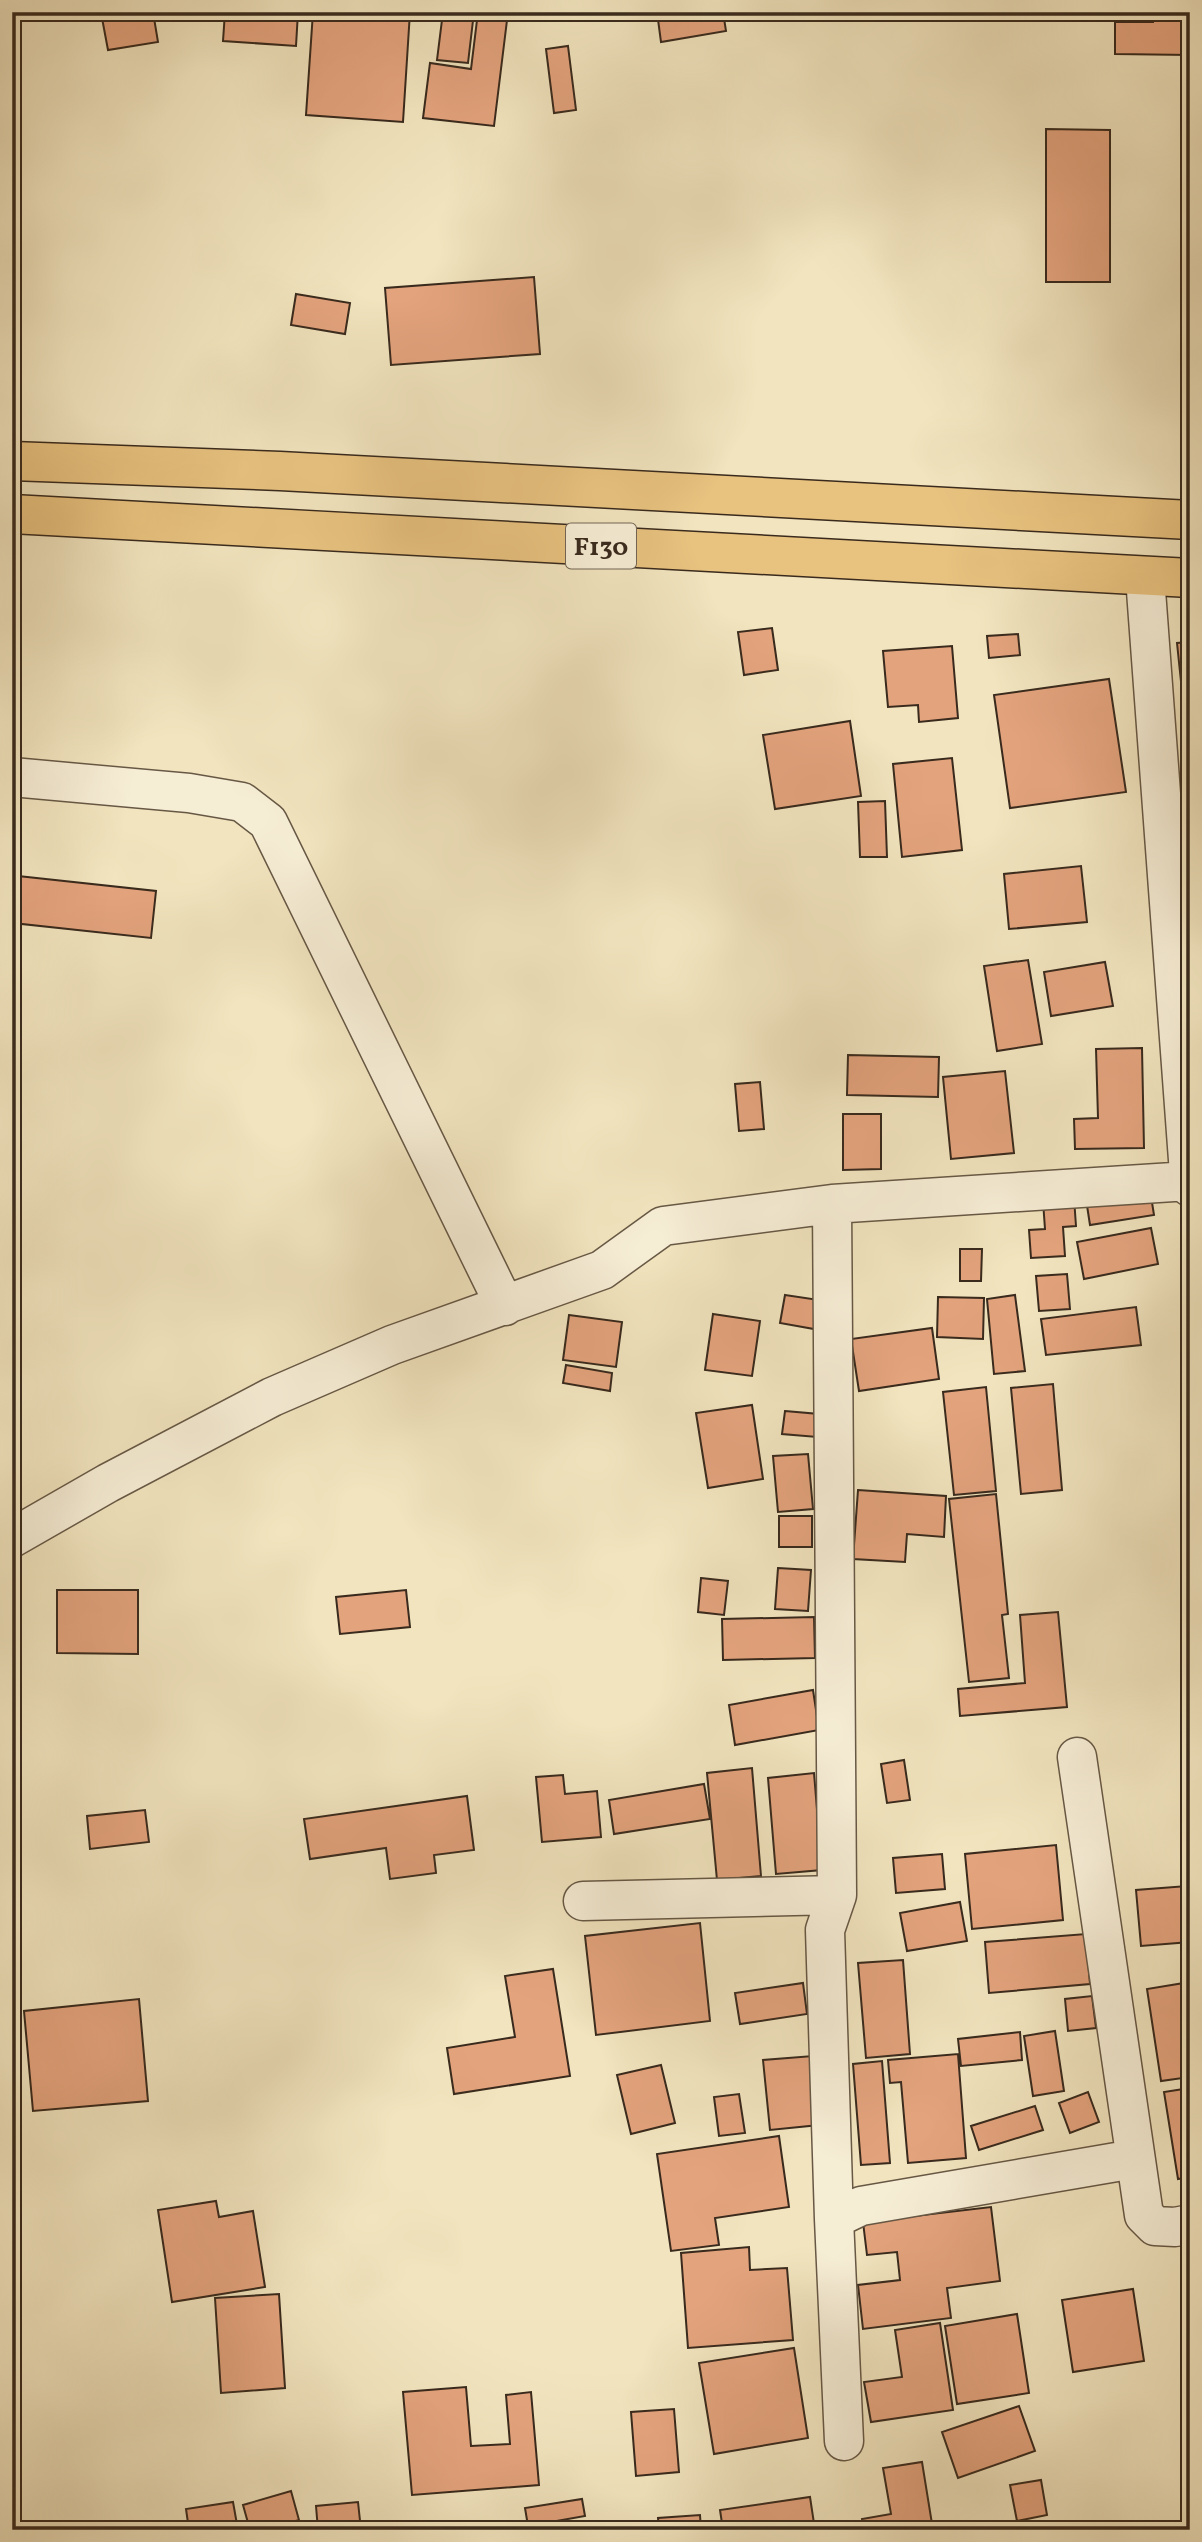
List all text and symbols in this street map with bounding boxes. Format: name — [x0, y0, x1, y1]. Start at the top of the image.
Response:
road number: F130 — [566, 524, 636, 568]

